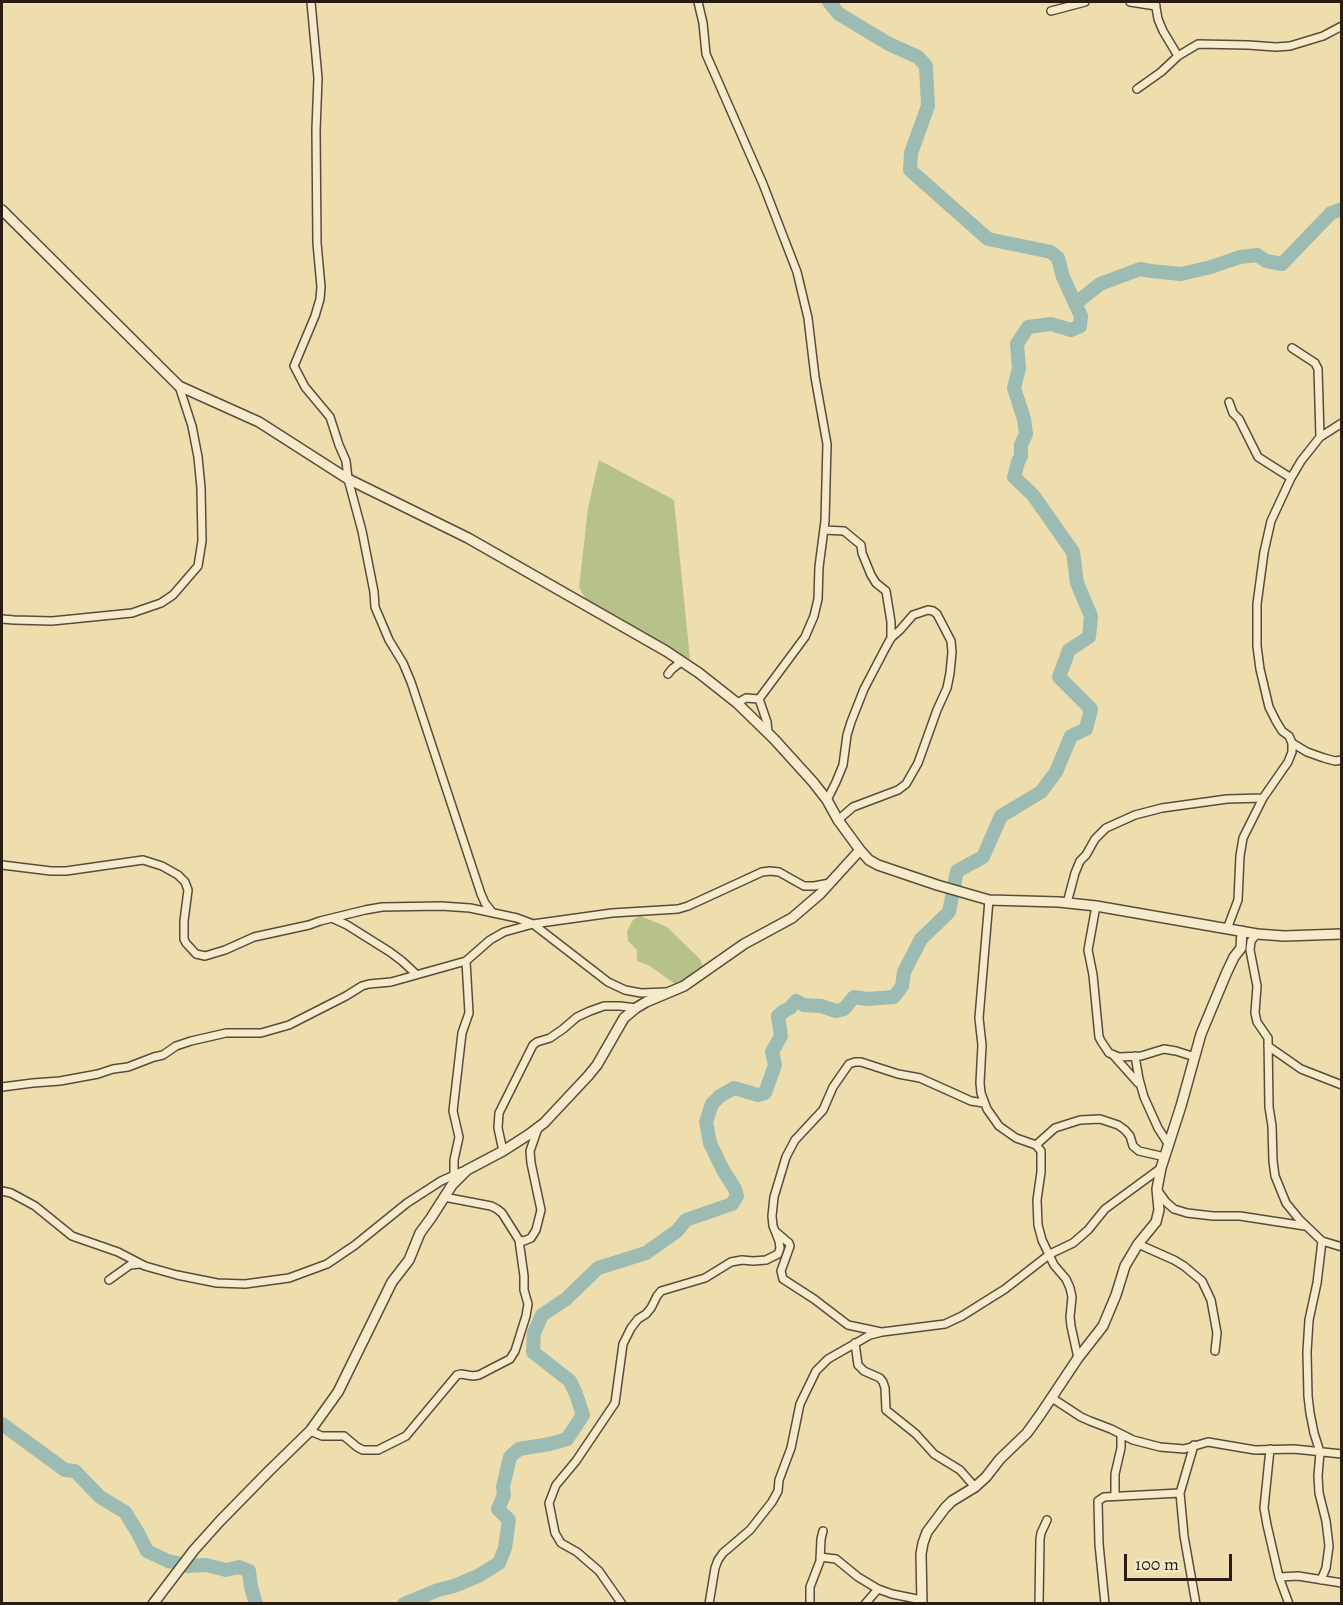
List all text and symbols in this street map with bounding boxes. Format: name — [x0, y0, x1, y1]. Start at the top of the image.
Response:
scale bar — [1127, 1542, 1235, 1580]
text: 100 m — [1135, 1552, 1179, 1576]

